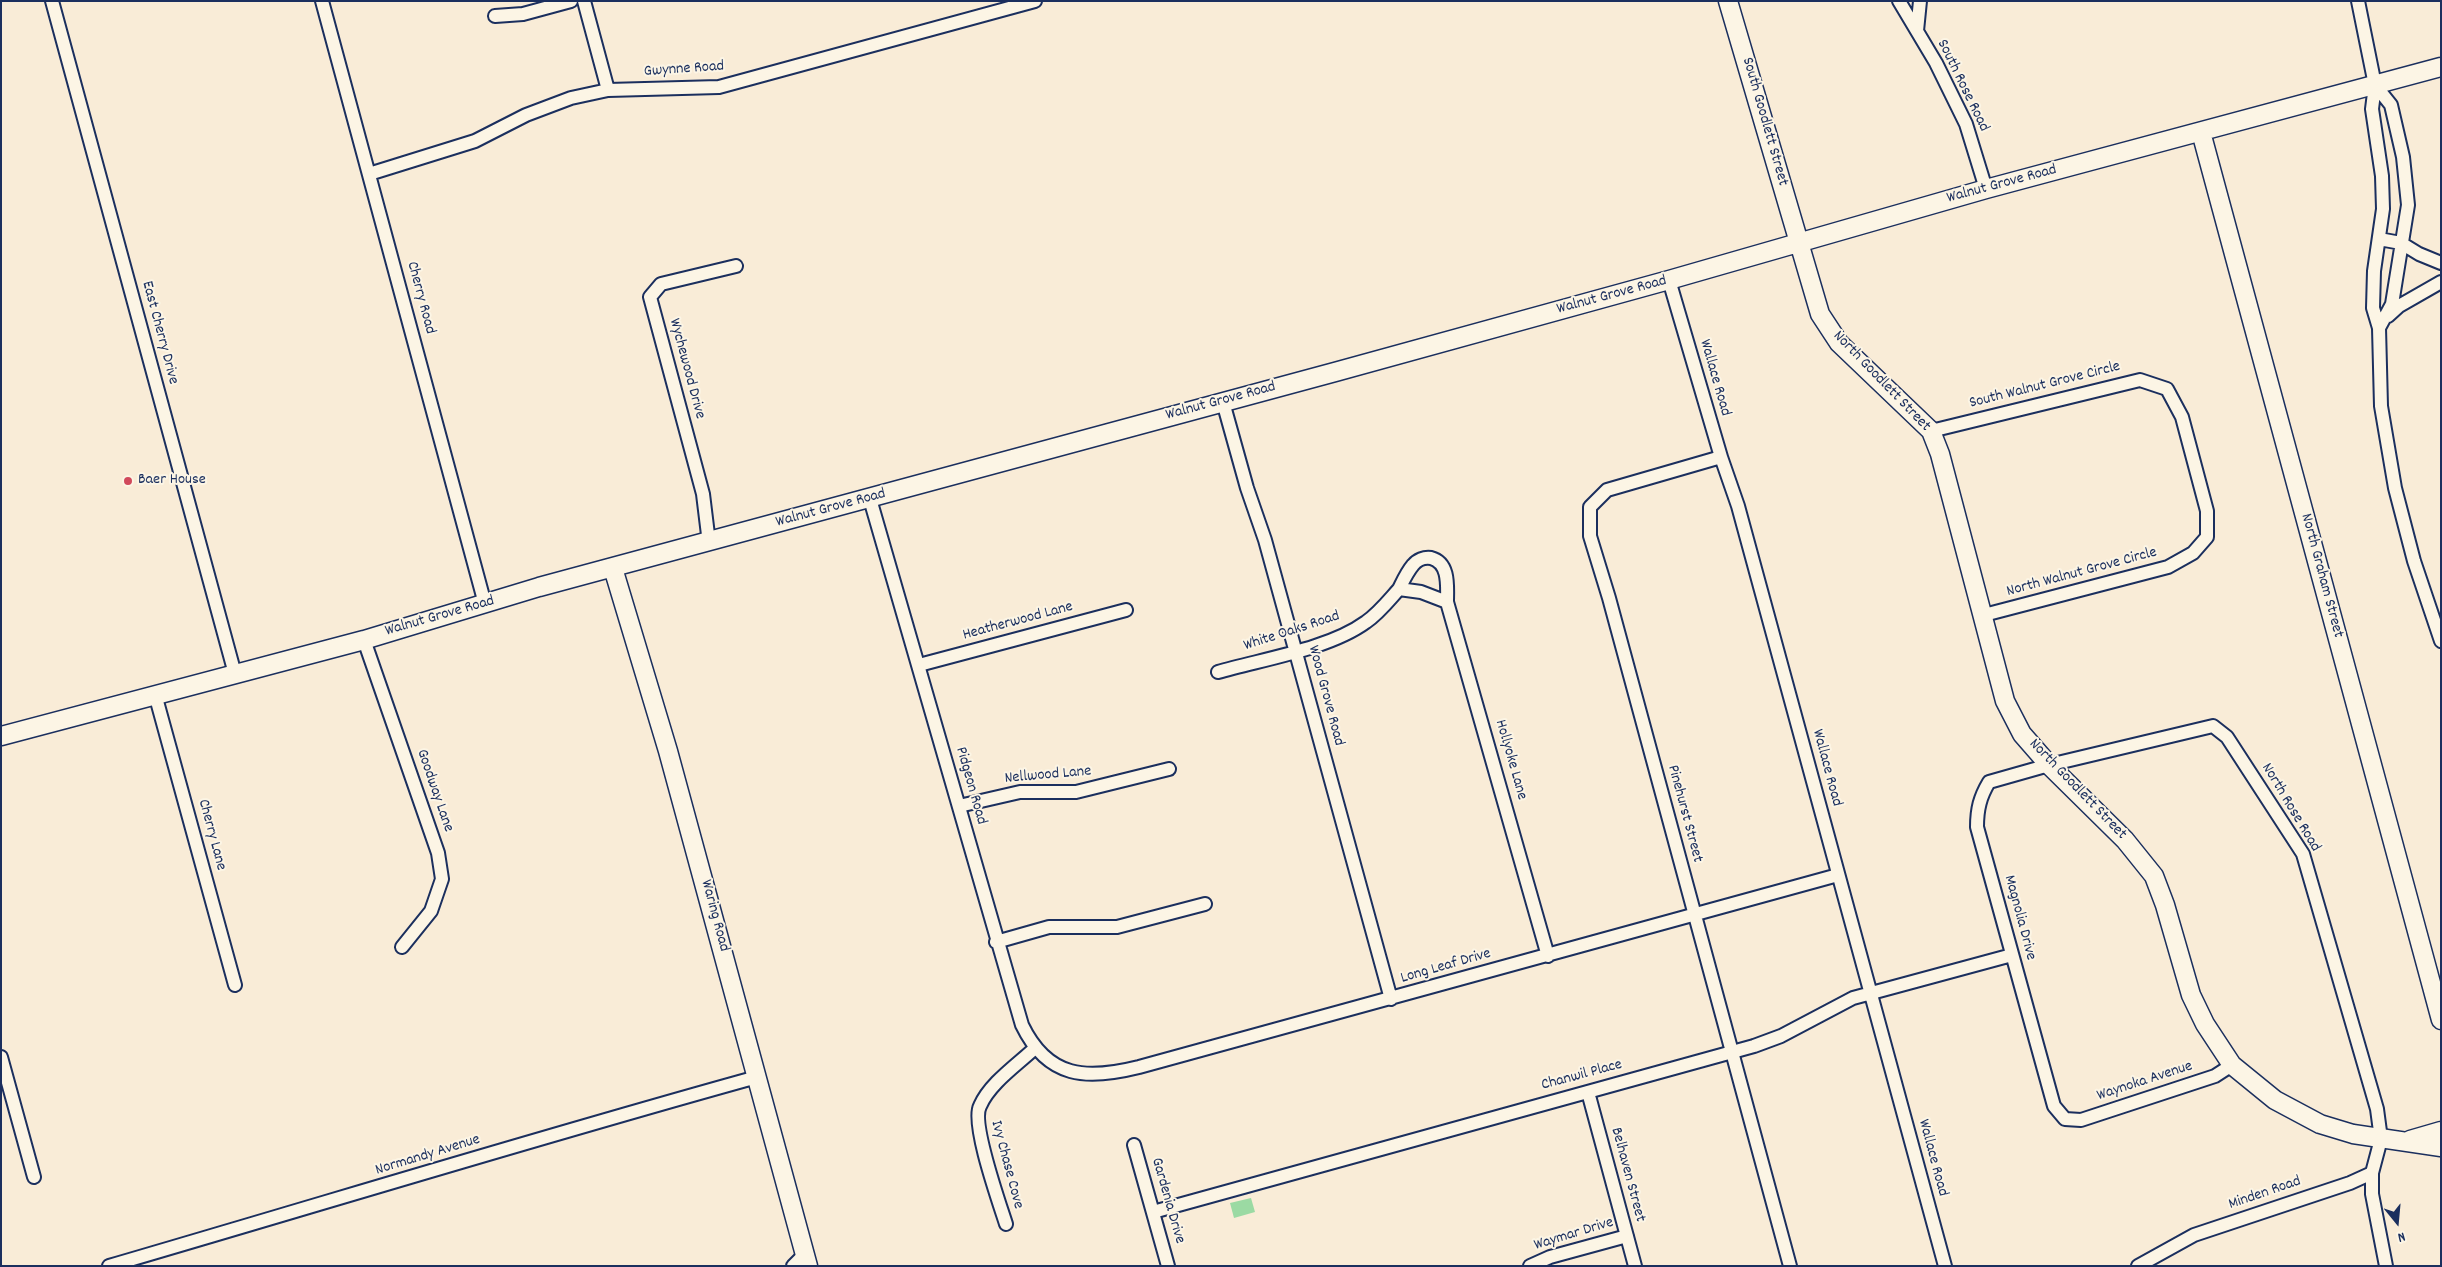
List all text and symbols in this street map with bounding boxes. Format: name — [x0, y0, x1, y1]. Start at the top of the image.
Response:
street label: South Rose Road — [1931, 37, 1993, 135]
street label: South Goodlett Street — [1736, 55, 1792, 189]
street label: Gwynne Road — [643, 58, 725, 82]
street label: Walnut Grove Road — [1945, 161, 2059, 209]
street label: Cherry Road — [401, 260, 439, 336]
street label: Walnut Grove Road — [1555, 272, 1669, 320]
street label: East Cherry Drive — [136, 279, 182, 387]
street label: Wychewood Drive — [663, 317, 709, 421]
street label: North Goodlett Street — [1828, 328, 1934, 436]
street label: Wallace Road — [1694, 337, 1734, 419]
street label: South Walnut Grove Circle — [1968, 358, 2122, 414]
street label: Walnut Grove Road — [1164, 378, 1278, 426]
place label: Baer House — [138, 471, 206, 491]
marker: Baer House — [122, 475, 134, 487]
street label: Walnut Grove Road — [774, 485, 888, 533]
street label: North Graham Street — [2295, 512, 2347, 640]
street label: North Walnut Grove Circle — [2005, 544, 2159, 602]
street label: Walnut Grove Road — [383, 592, 497, 642]
street label: Heatherwood Lane — [961, 598, 1075, 646]
street label: White Oaks Road — [1242, 607, 1342, 657]
street label: Wood Grove Road — [1302, 644, 1348, 748]
street label: Hollyoke Lane — [1489, 718, 1531, 802]
street label: Wallace Road — [1807, 727, 1845, 809]
street label: North Goodlett Street — [2024, 736, 2130, 844]
street label: Pidgeon Road — [950, 745, 990, 827]
street label: Goodway Lane — [411, 747, 457, 835]
street label: North Rose Road — [2256, 760, 2324, 856]
street label: Nellwood Lane — [1004, 763, 1092, 789]
street label: Pinehurst Street — [1662, 763, 1706, 865]
street label: Cherry Lane — [192, 797, 230, 873]
street label: Magnolia Drive — [1998, 873, 2040, 963]
street label: Waring Road — [695, 878, 733, 954]
street label: Long Leaf Drive — [1399, 945, 1493, 989]
street label: Chanwil Place — [1539, 1056, 1625, 1096]
street label: Waynoka Avenue — [2095, 1058, 2195, 1106]
street label: Wallace Road — [1913, 1117, 1951, 1199]
street label: Ivy Chase Cove — [985, 1119, 1027, 1211]
street label: Belhaven Street — [1605, 1126, 1649, 1224]
street label: Normandy Avenue — [373, 1131, 483, 1181]
street label: Gardenia Drive — [1146, 1156, 1188, 1246]
street label: Minden Road — [2226, 1173, 2304, 1215]
north arrow — [2372, 1197, 2422, 1247]
street label: Waymar Drive — [1532, 1214, 1616, 1256]
text: N — [2395, 1226, 2408, 1247]

